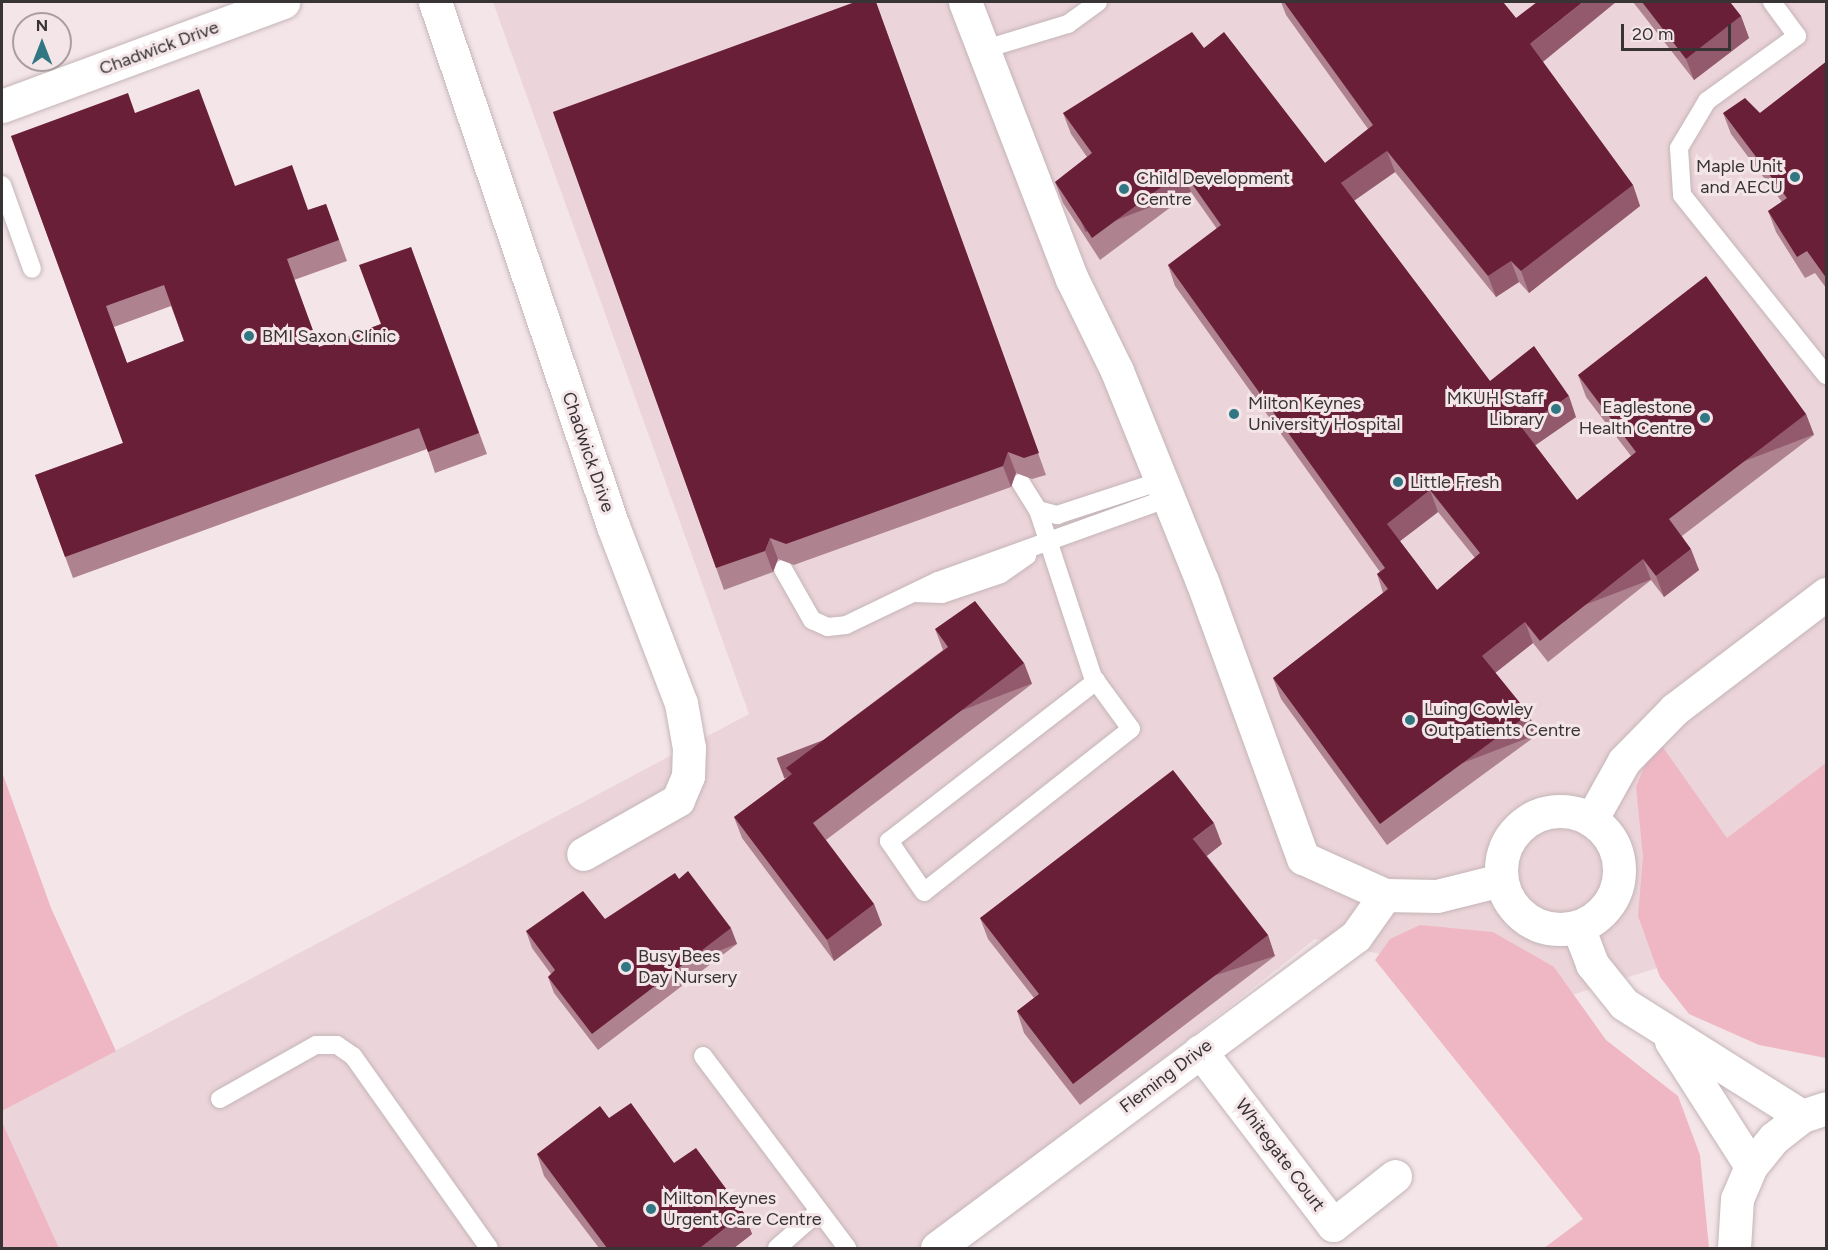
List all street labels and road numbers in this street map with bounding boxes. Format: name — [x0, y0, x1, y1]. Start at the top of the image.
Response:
street label: Chadwick Drive — [96, 16, 222, 80]
street label: Chadwick Drive — [557, 389, 619, 515]
street label: Fleming Drive — [1116, 1034, 1216, 1118]
street label: Whitegate Court — [1231, 1095, 1329, 1215]

